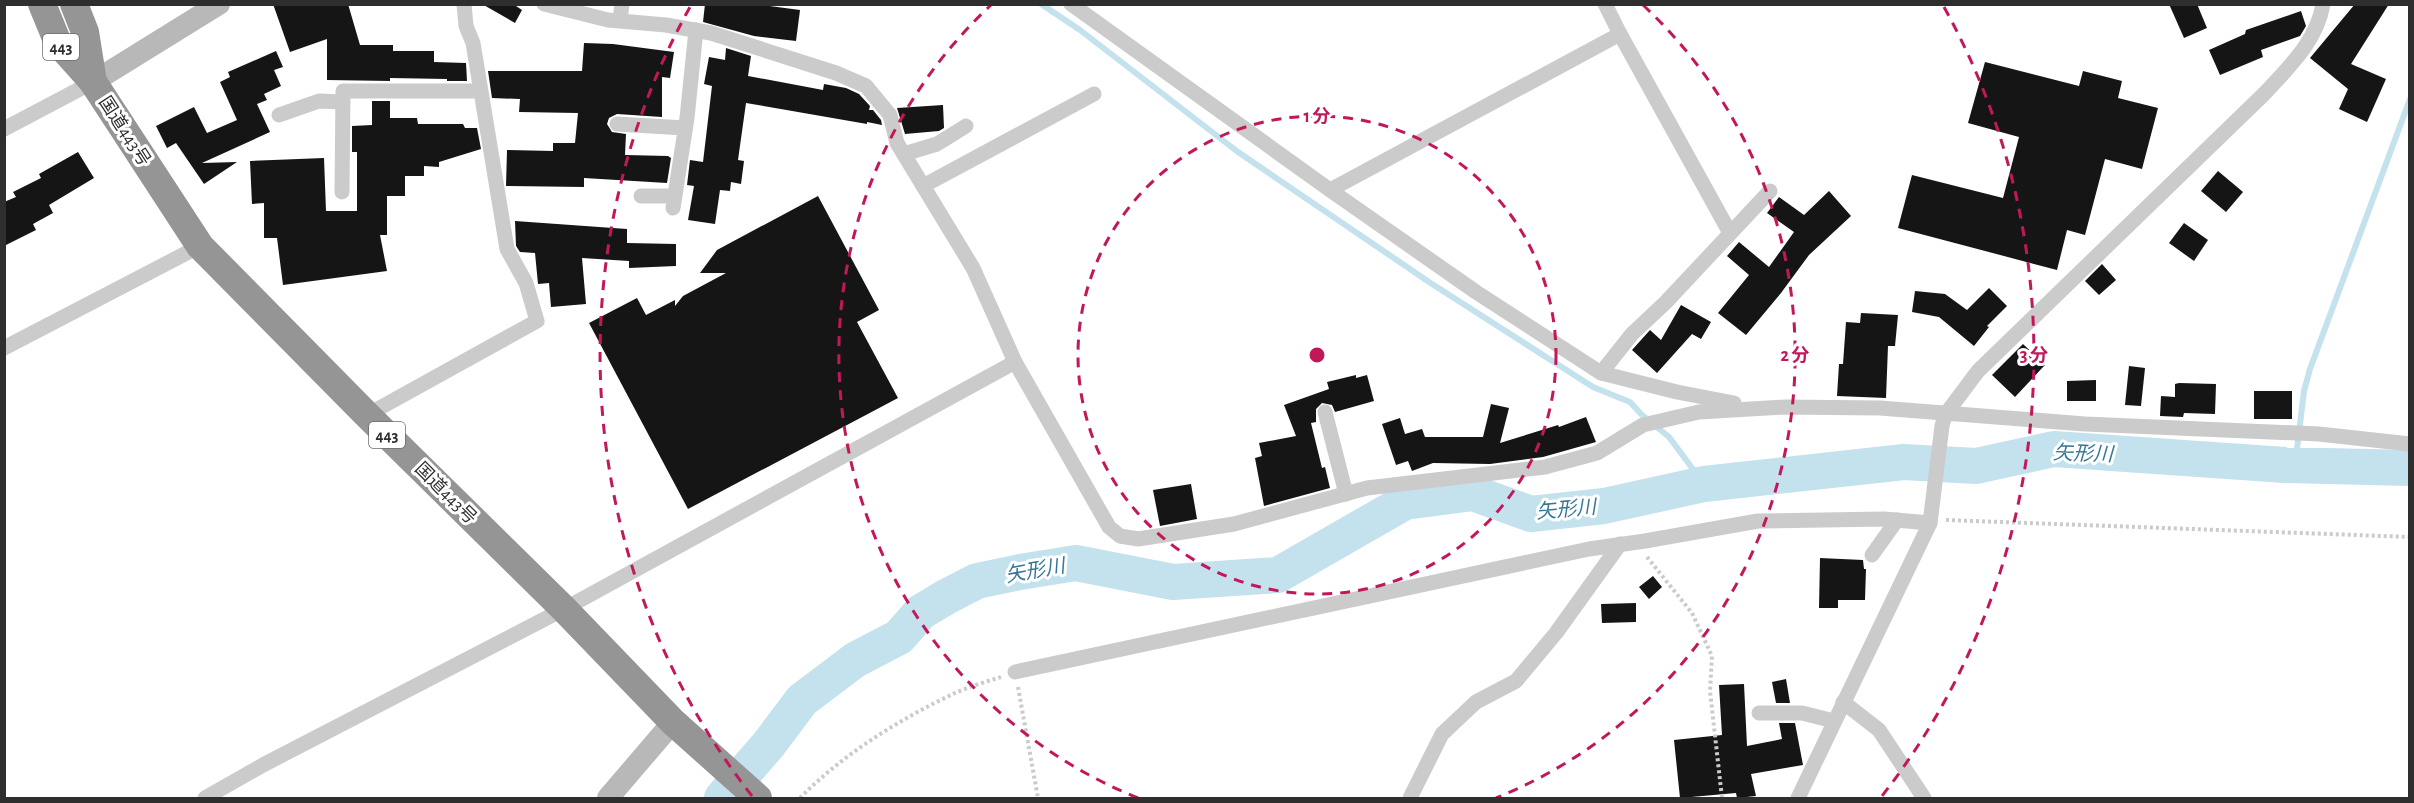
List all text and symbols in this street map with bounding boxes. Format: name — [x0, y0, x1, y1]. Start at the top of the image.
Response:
road number: 443 — [43, 34, 79, 60]
street label: 国道443号 — [95, 93, 155, 169]
text: 1 分 — [1303, 106, 1331, 126]
centre of rings — [1307, 345, 1327, 365]
text: 2 分 — [1780, 345, 1810, 365]
text: 3 分 — [2020, 345, 2048, 365]
road number: 443 — [369, 422, 405, 448]
water label: 矢形川 — [2053, 442, 2115, 465]
street label: 国道443号 — [411, 458, 481, 528]
water label: 矢形川 — [1535, 496, 1599, 523]
water label: 矢形川 — [1004, 555, 1068, 586]

